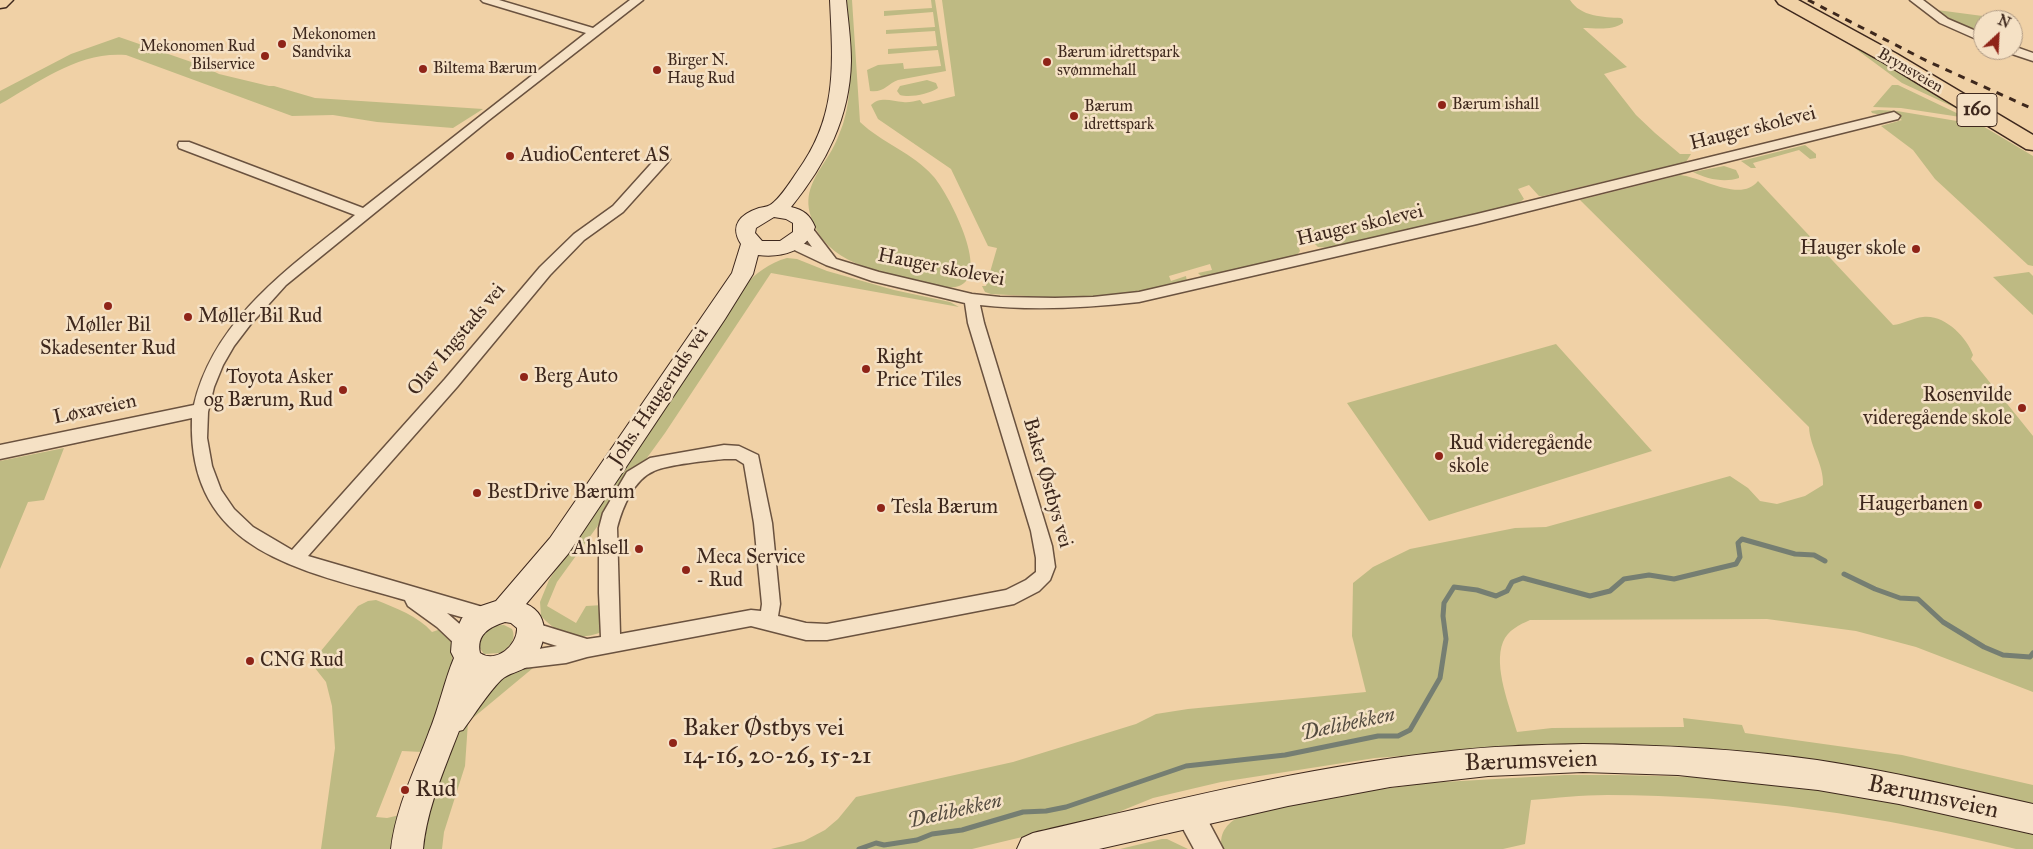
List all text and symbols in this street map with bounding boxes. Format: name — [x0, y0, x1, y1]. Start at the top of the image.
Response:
north arrow — [1973, 10, 2023, 60]
text: N — [1995, 12, 2013, 32]
place label: Mekonomen Sandvika — [292, 25, 376, 63]
place label: Mekonomen Rud Bilservice — [140, 37, 255, 75]
marker: Mekonomen Sandvika — [276, 38, 288, 50]
place label: Bærum idrettspark svømmehall — [1057, 43, 1180, 81]
street label: Brynsveien — [1874, 45, 1946, 97]
marker: Mekonomen Rud Bilservice — [259, 50, 271, 62]
place label: Birger N. Haug Rud — [667, 51, 735, 89]
marker: Bærum idrettspark svømmehall — [1041, 56, 1053, 68]
place label: Biltema Bærum — [433, 59, 537, 79]
marker: Biltema Bærum — [417, 63, 429, 75]
marker: Birger N. Haug Rud — [651, 64, 663, 76]
road number: 160 — [1957, 94, 1997, 126]
place label: Bærum ishall — [1452, 95, 1539, 115]
place label: Bærum idrettspark — [1084, 97, 1154, 135]
marker: Bærum ishall — [1436, 99, 1448, 111]
street label: Hauger skolevei — [1687, 102, 1819, 156]
marker: Bærum idrettspark — [1068, 110, 1080, 122]
place label: AudioCenteret AS — [520, 144, 670, 168]
marker: AudioCenteret AS — [504, 150, 516, 162]
street label: Hauger skolevei — [1294, 200, 1426, 252]
place label: Hauger skole — [1800, 237, 1906, 261]
marker: Hauger skole — [1910, 243, 1922, 255]
street label: Hauger skolevei — [875, 244, 1007, 292]
street label: Olav Ingstads vei — [403, 279, 511, 401]
marker: Møller Bil Skadesenter Rud — [102, 300, 114, 312]
place label: Møller Bil Rud — [198, 305, 322, 329]
marker: Møller Bil Rud — [182, 311, 194, 323]
place label: Møller Bil Skadesenter Rud — [40, 314, 176, 361]
street label: Johs. Haugeruds vei — [604, 323, 714, 471]
place label: Right Price Tiles — [876, 346, 962, 393]
marker: Right Price Tiles — [860, 363, 872, 375]
place label: Berg Auto — [534, 365, 618, 389]
place label: Toyota Asker og Bærum, Rud — [204, 366, 333, 413]
marker: Berg Auto — [518, 371, 530, 383]
marker: Toyota Asker og Bærum, Rud — [337, 384, 349, 396]
place label: Rosenvilde videregående skole — [1863, 384, 2012, 431]
street label: Løxaveien — [51, 390, 139, 430]
marker: Rosenvilde videregående skole — [2016, 402, 2028, 414]
street label: Baker Østbys vei — [1017, 415, 1077, 551]
place label: Rud videregående skole — [1449, 432, 1592, 479]
marker: Rud videregående skole — [1433, 450, 1445, 462]
place label: BestDrive Bærum — [487, 481, 635, 505]
marker: BestDrive Bærum — [471, 487, 483, 499]
place label: Haugerbanen — [1858, 493, 1968, 517]
place label: Tesla Bærum — [891, 496, 998, 520]
marker: Haugerbanen — [1972, 499, 1984, 511]
marker: Tesla Bærum — [875, 502, 887, 514]
place label: Ahlsell — [573, 537, 629, 561]
marker: Ahlsell — [633, 543, 645, 555]
place label: Meca Service - Rud — [696, 546, 805, 593]
marker: Meca Service - Rud — [680, 564, 692, 576]
place label: CNG Rud — [260, 649, 344, 673]
marker: CNG Rud — [244, 655, 256, 667]
water label: Dælibekken — [1298, 703, 1398, 747]
place label: Baker Østbys vei 14-16, 20-26, 15-21 — [683, 715, 872, 771]
marker: Baker Østbys vei 14-16, 20-26, 15-21 — [667, 737, 679, 749]
street label: Bærumsveien — [1464, 745, 1598, 779]
street label: Bærumsveien — [1865, 770, 2001, 826]
place label: Rud — [415, 776, 457, 804]
marker: Rud — [399, 784, 411, 796]
water label: Dælibekken — [905, 789, 1005, 835]

